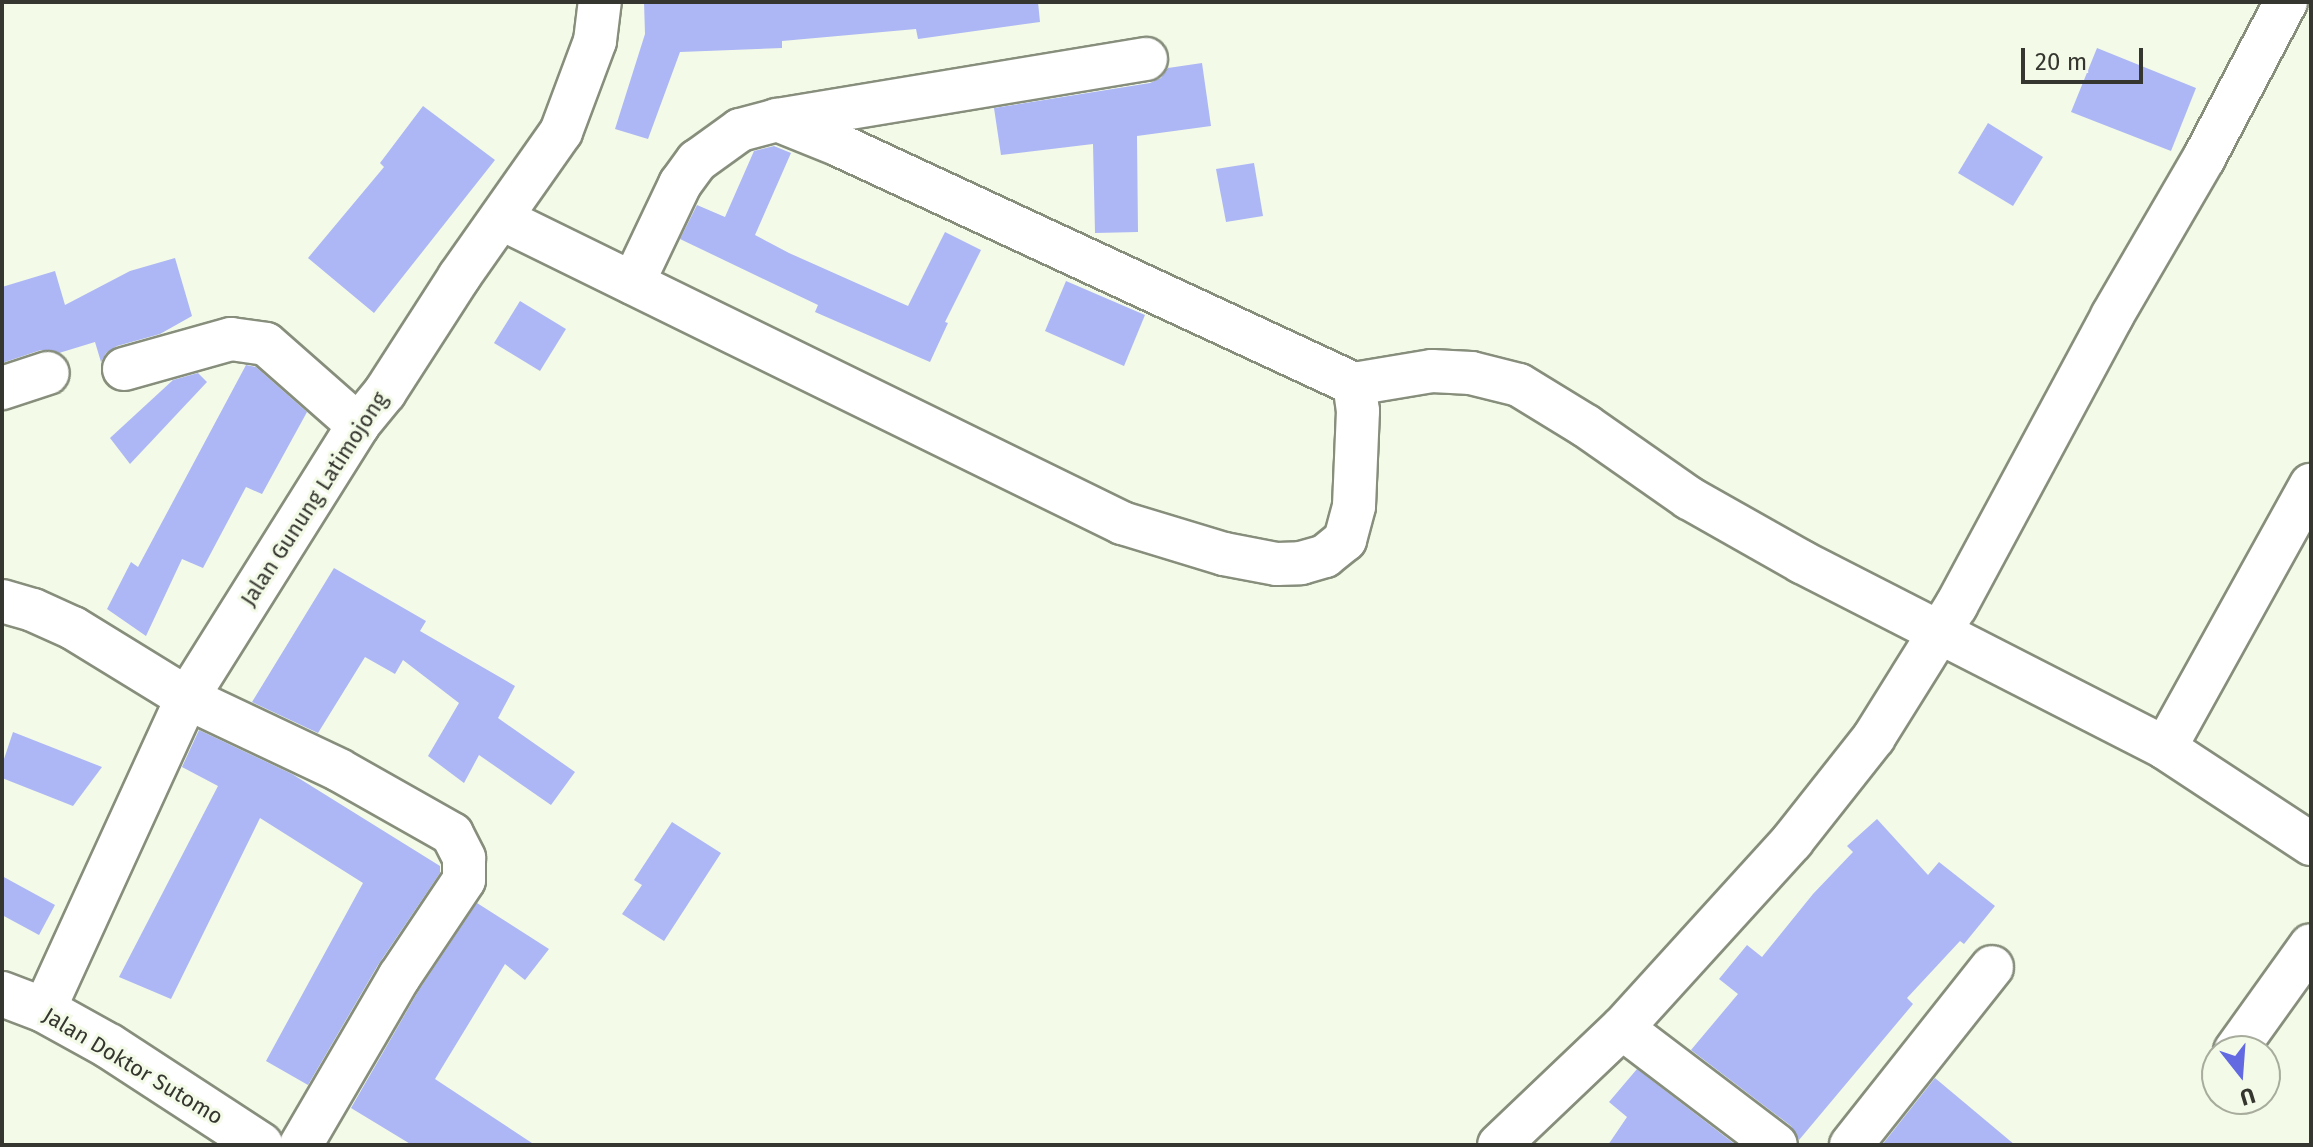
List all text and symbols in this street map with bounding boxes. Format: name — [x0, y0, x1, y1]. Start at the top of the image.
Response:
scale bar — [2025, 32, 2147, 82]
text: 20 m — [2035, 48, 2087, 76]
street label: Jalan Gunung Latimojong — [235, 387, 393, 611]
street label: Jalan Doktor Sutomo — [38, 1002, 228, 1130]
north arrow — [2201, 1035, 2281, 1115]
text: U — [2237, 1082, 2258, 1112]

